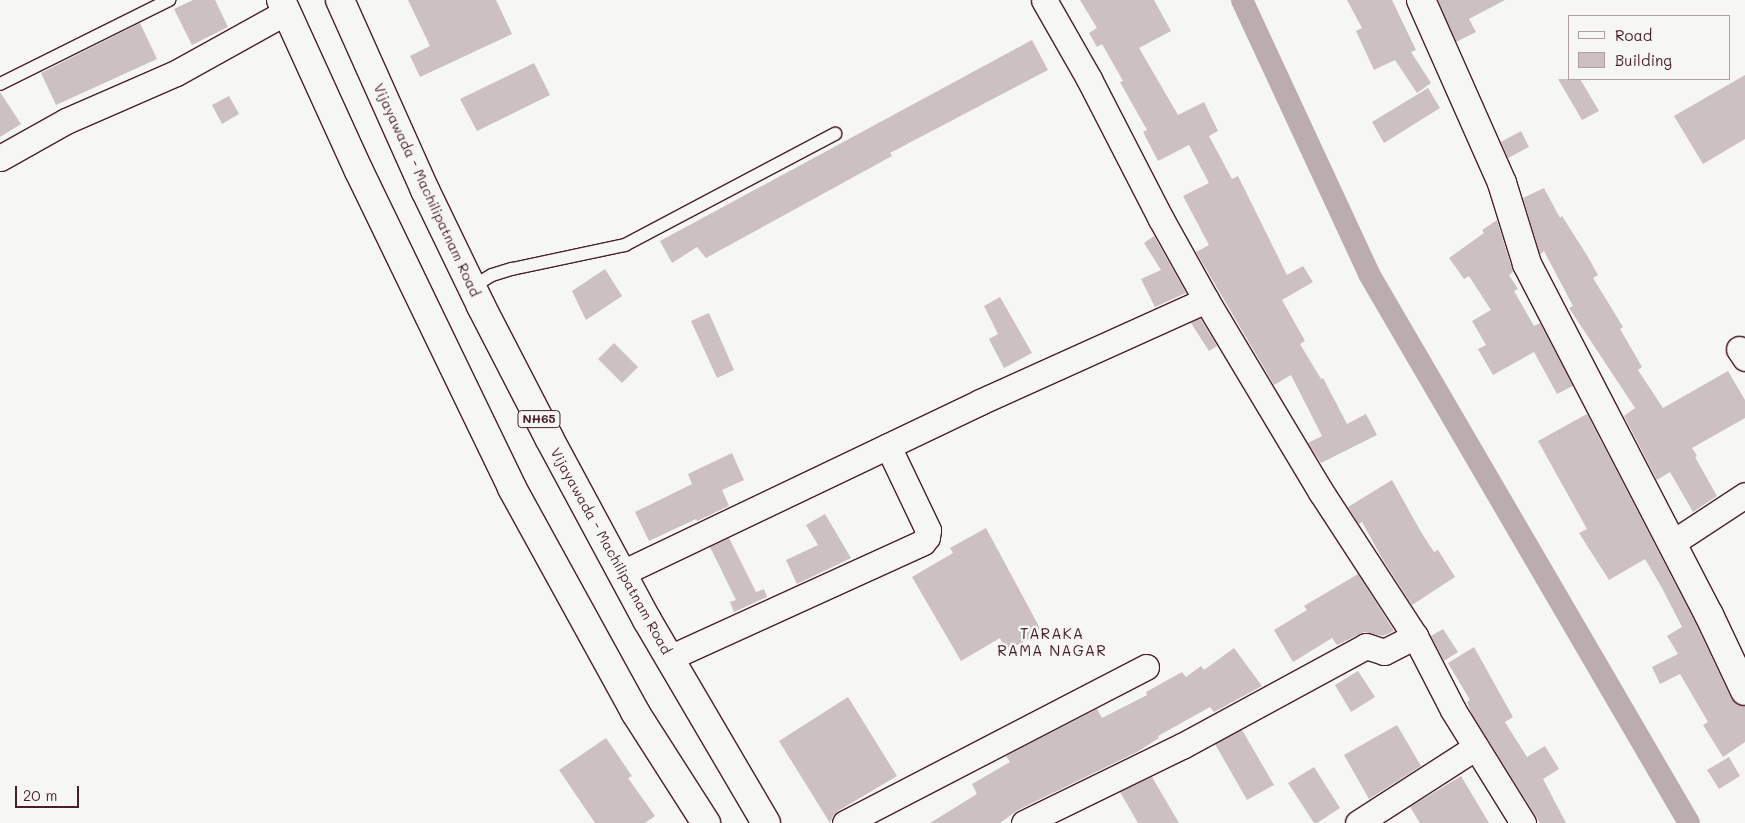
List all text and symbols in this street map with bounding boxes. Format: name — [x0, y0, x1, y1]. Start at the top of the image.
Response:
legend — [1568, 15, 1730, 80]
text: Road — [1615, 25, 1652, 45]
text: Building — [1615, 50, 1672, 70]
street label: Vijayawada - Machilipatnam Road — [370, 81, 484, 299]
road number: NH65 — [516, 409, 562, 428]
street label: Vijayawada - Machilipatnam Road — [547, 445, 675, 657]
district label: TARAKA RAMA NAGAR — [996, 624, 1108, 659]
scale bar — [18, 776, 81, 808]
text: 20 m — [23, 785, 57, 805]

